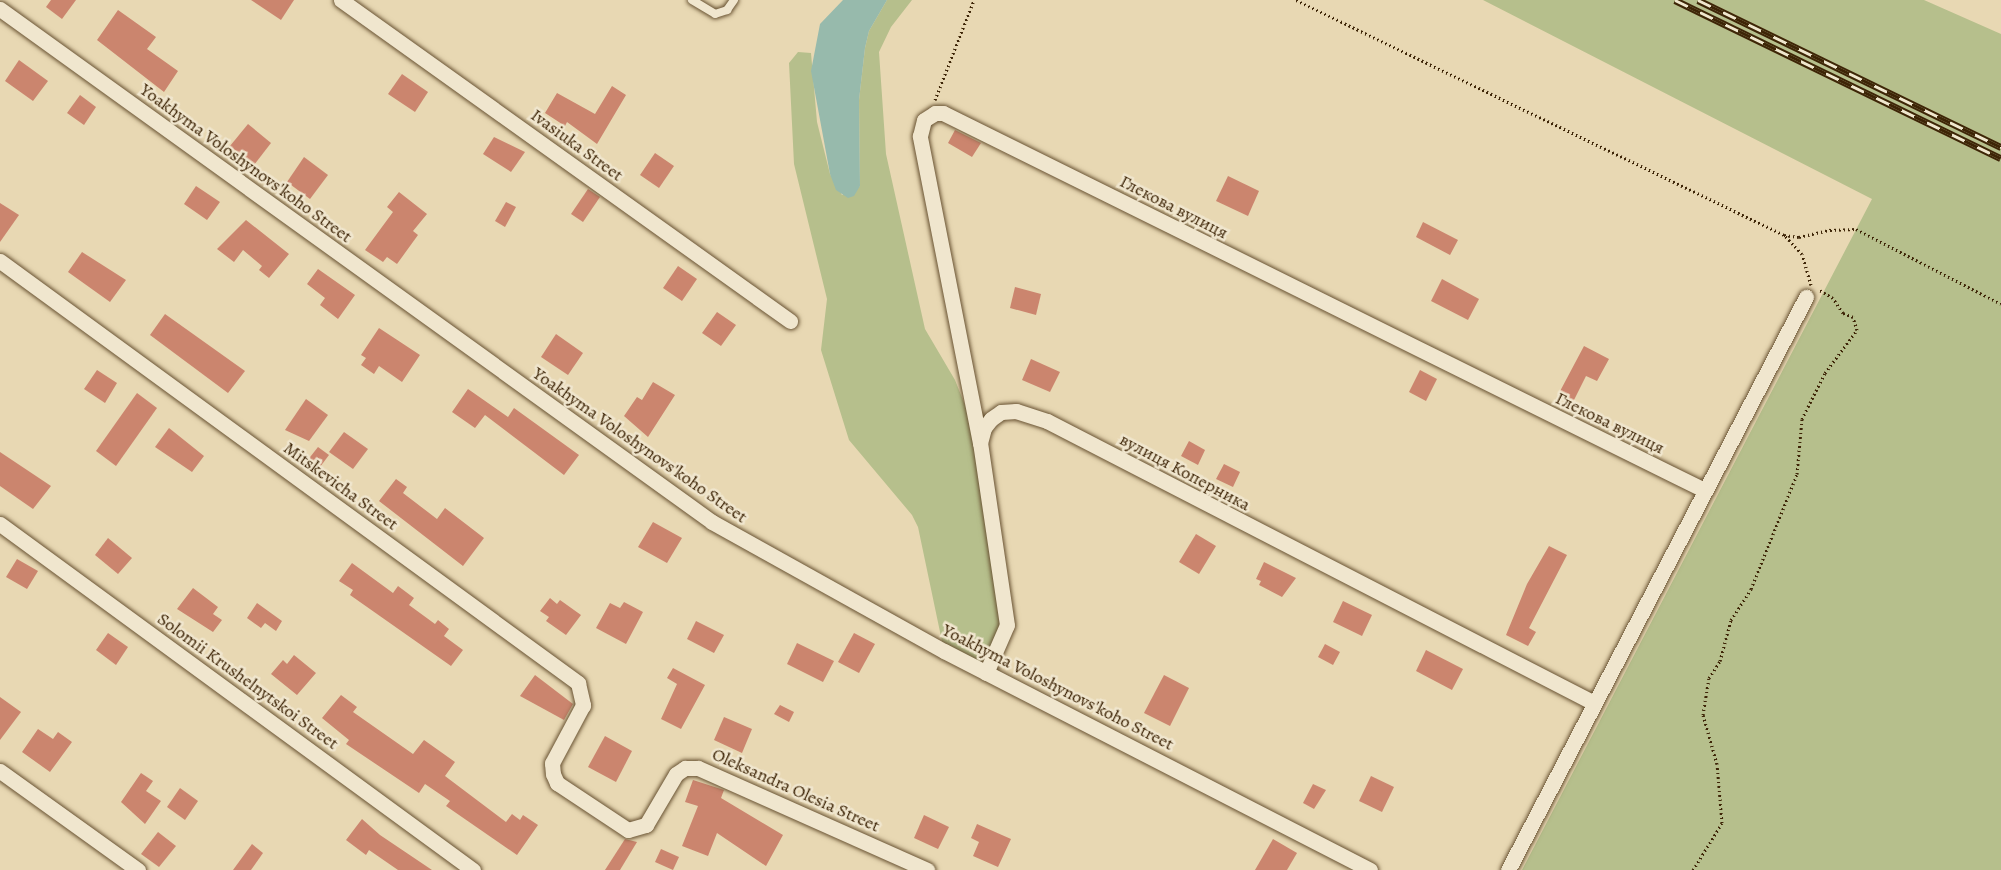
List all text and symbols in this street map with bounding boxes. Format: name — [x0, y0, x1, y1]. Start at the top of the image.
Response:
street label: Yoakhyma Voloshynovs'koho Street — [136, 79, 356, 247]
street label: Ivasiuka Street — [527, 104, 627, 186]
street label: Глекова вулиця — [1116, 170, 1232, 244]
street label: Yoakhyma Voloshynovs'koho Street — [529, 362, 751, 528]
street label: Глекова вулиця — [1552, 387, 1668, 459]
street label: вулиця Коперника — [1116, 428, 1254, 516]
street label: Mitskevicha Street — [279, 437, 403, 535]
street label: Solomii Krushelnytskoi Street — [153, 608, 343, 754]
street label: Yoakhyma Voloshynovs'koho Street — [939, 619, 1177, 755]
street label: Oleksandra Olesia Street — [709, 743, 883, 837]

